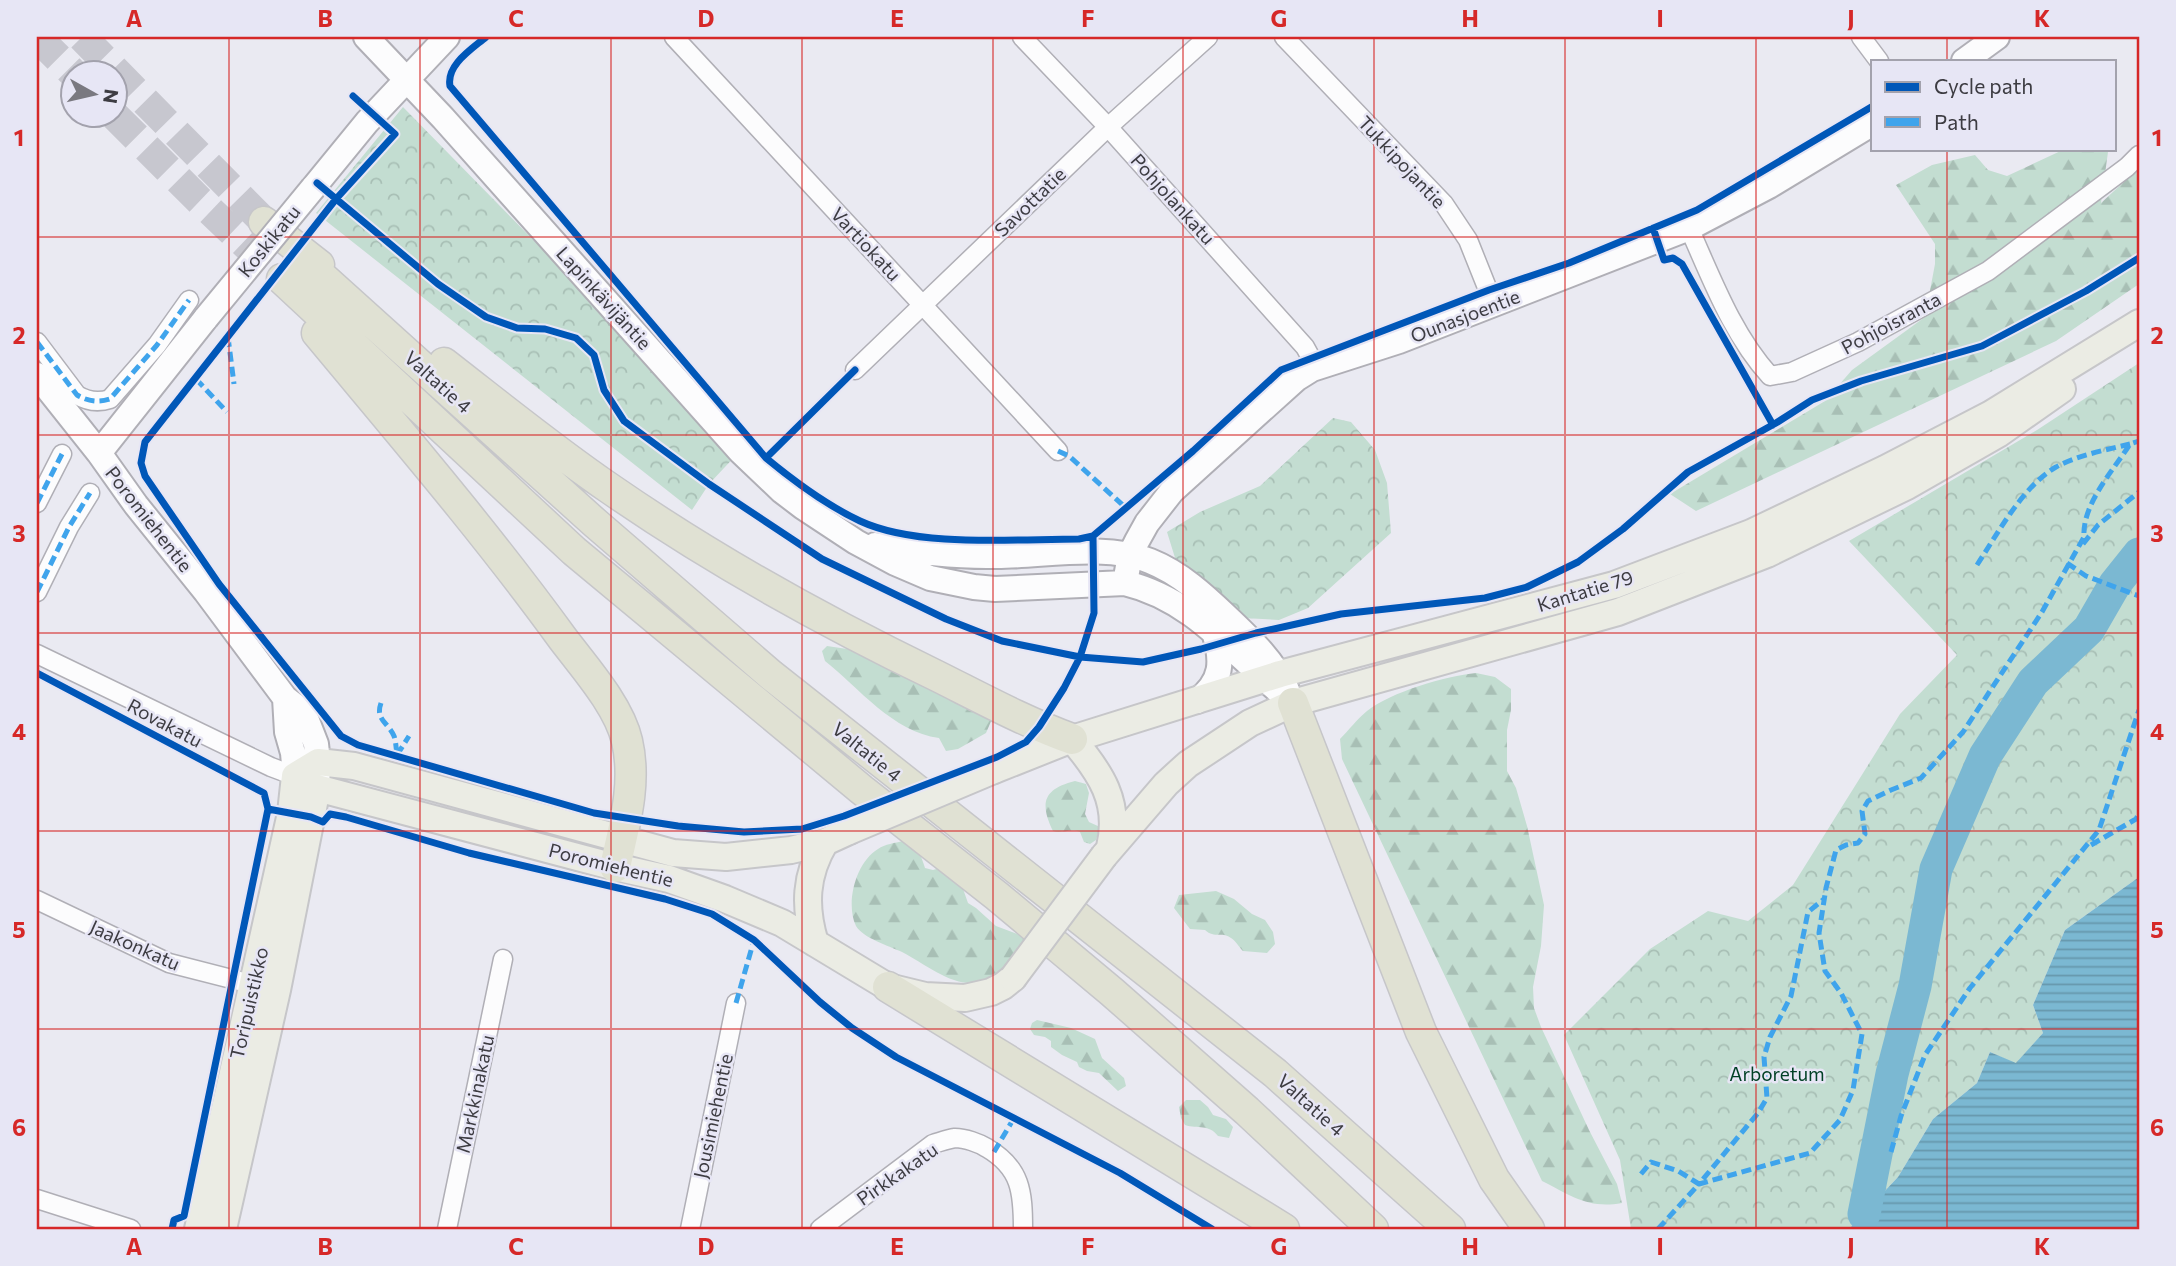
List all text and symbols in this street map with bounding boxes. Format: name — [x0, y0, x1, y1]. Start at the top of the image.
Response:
text: A — [126, 4, 143, 32]
text: B — [317, 4, 333, 32]
text: C — [508, 4, 524, 32]
text: D — [698, 4, 715, 32]
text: E — [890, 4, 904, 32]
text: F — [1081, 4, 1095, 32]
text: G — [1271, 4, 1287, 32]
text: H — [1461, 4, 1479, 32]
text: I — [1656, 4, 1664, 32]
text: J — [1847, 4, 1855, 32]
text: K — [2034, 4, 2050, 32]
north arrow — [60, 60, 130, 130]
legend — [1871, 60, 2116, 150]
text: Cycle path — [1934, 73, 2033, 98]
text: N — [99, 88, 124, 105]
text: Path — [1934, 109, 1979, 134]
street label: Tukkipojantie — [1354, 111, 1451, 213]
text: 1 — [14, 123, 24, 151]
text: 1 — [2152, 123, 2162, 151]
street label: Pohjolankatu — [1127, 148, 1220, 249]
street label: Savottatie — [989, 162, 1070, 241]
street label: Koskikatu — [233, 200, 305, 281]
street label: Vartiokatu — [827, 202, 906, 285]
street label: Lapinkävijäntie — [552, 241, 657, 354]
street label: Ounasjoentie — [1407, 284, 1523, 347]
street label: Pohjoisranta — [1837, 287, 1945, 358]
text: 2 — [12, 321, 26, 349]
text: 2 — [2150, 321, 2164, 349]
street label: Valtatie 4 — [400, 346, 477, 418]
street label: Poromiehentie — [101, 461, 198, 576]
text: 3 — [12, 519, 26, 547]
text: 3 — [2150, 519, 2164, 547]
street label: Kantatie 79 — [1534, 565, 1636, 616]
street label: Rovakatu — [124, 693, 207, 752]
text: 4 — [12, 717, 26, 745]
street label: Valtatie 4 — [828, 717, 907, 786]
text: 4 — [2150, 717, 2164, 745]
street label: Poromiehentie — [546, 838, 676, 891]
street label: Jaakonkatu — [87, 914, 184, 975]
text: 5 — [12, 915, 26, 943]
text: 5 — [2150, 915, 2164, 943]
street label: Toripuistikko — [224, 945, 273, 1061]
street label: Markkinakatu — [451, 1033, 498, 1155]
street label: Jousimiehentie — [688, 1051, 737, 1180]
park label: Arboretum — [1729, 1062, 1825, 1085]
street label: Valtatie 4 — [1273, 1069, 1350, 1141]
text: 6 — [12, 1113, 26, 1141]
text: 6 — [2150, 1113, 2164, 1141]
street label: Pirkkakatu — [852, 1137, 942, 1210]
text: A — [126, 1232, 143, 1260]
text: B — [317, 1232, 333, 1260]
text: C — [508, 1232, 524, 1260]
text: D — [698, 1232, 715, 1260]
text: E — [890, 1232, 904, 1260]
text: F — [1081, 1232, 1095, 1260]
text: G — [1271, 1232, 1287, 1260]
text: H — [1461, 1232, 1479, 1260]
text: I — [1656, 1232, 1664, 1260]
text: J — [1847, 1232, 1855, 1260]
text: K — [2034, 1232, 2050, 1260]

